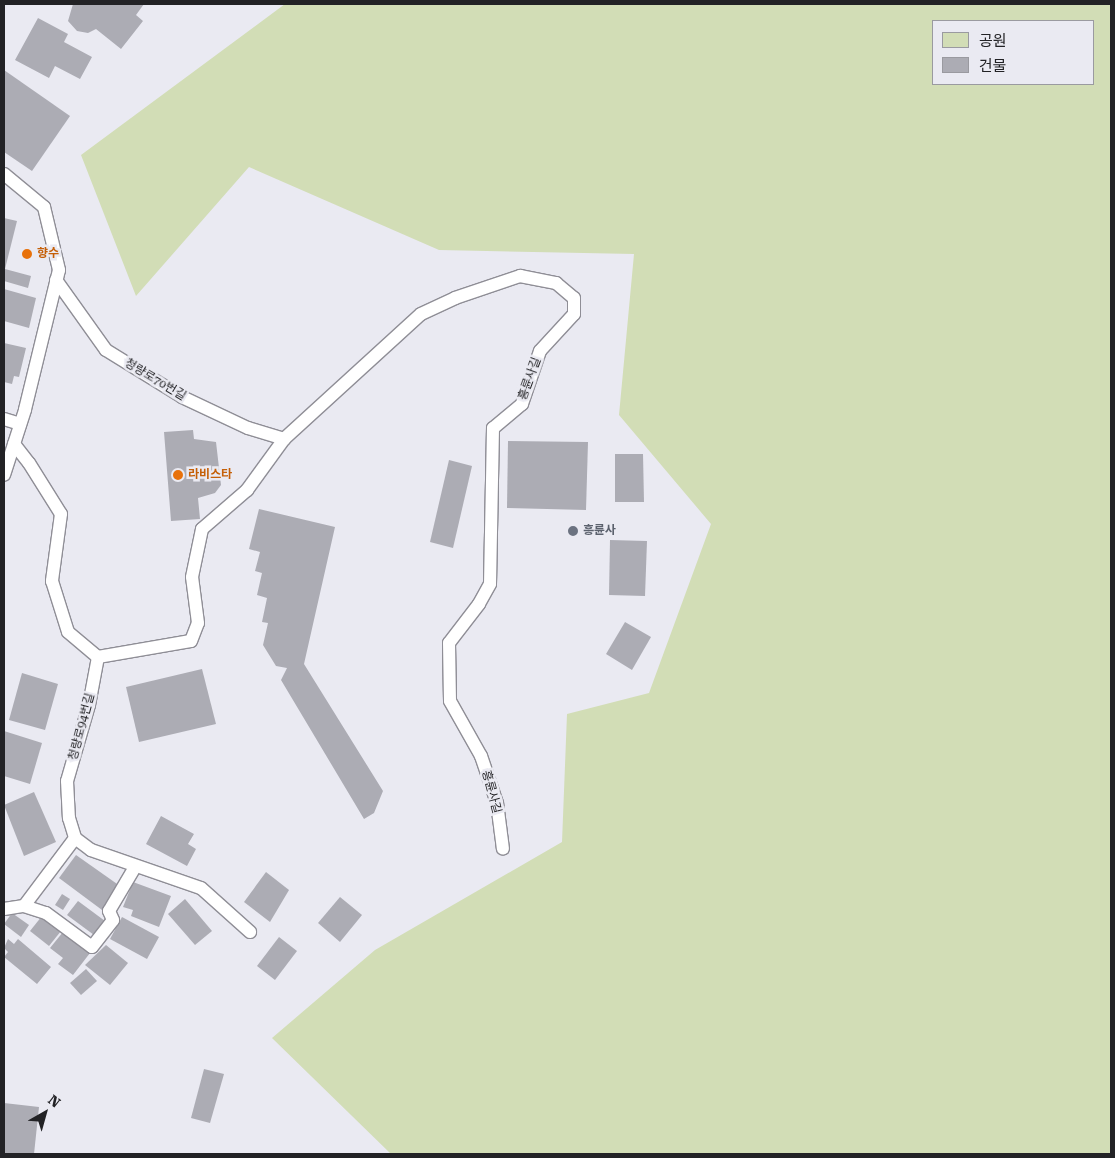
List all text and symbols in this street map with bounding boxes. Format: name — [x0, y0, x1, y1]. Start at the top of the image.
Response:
legend — [932, 20, 1095, 85]
text: 공원 — [979, 32, 1007, 50]
text: 건물 — [979, 57, 1007, 75]
place label: 향수 — [37, 247, 59, 261]
marker: 향수 — [21, 248, 33, 260]
street label: 청량로70번길 — [122, 356, 188, 404]
street label: 흥륜사길 — [516, 356, 544, 402]
place label: 라비스타 — [188, 468, 232, 482]
marker: 라비스타 — [172, 469, 184, 481]
place label: 흥륜사 — [583, 524, 616, 538]
marker: 흥륜사 — [567, 525, 579, 537]
street label: 청량로94번길 — [66, 692, 98, 762]
street label: 흥륜사길 — [478, 769, 504, 815]
north arrow — [20, 1088, 70, 1138]
text: N — [45, 1092, 63, 1111]

